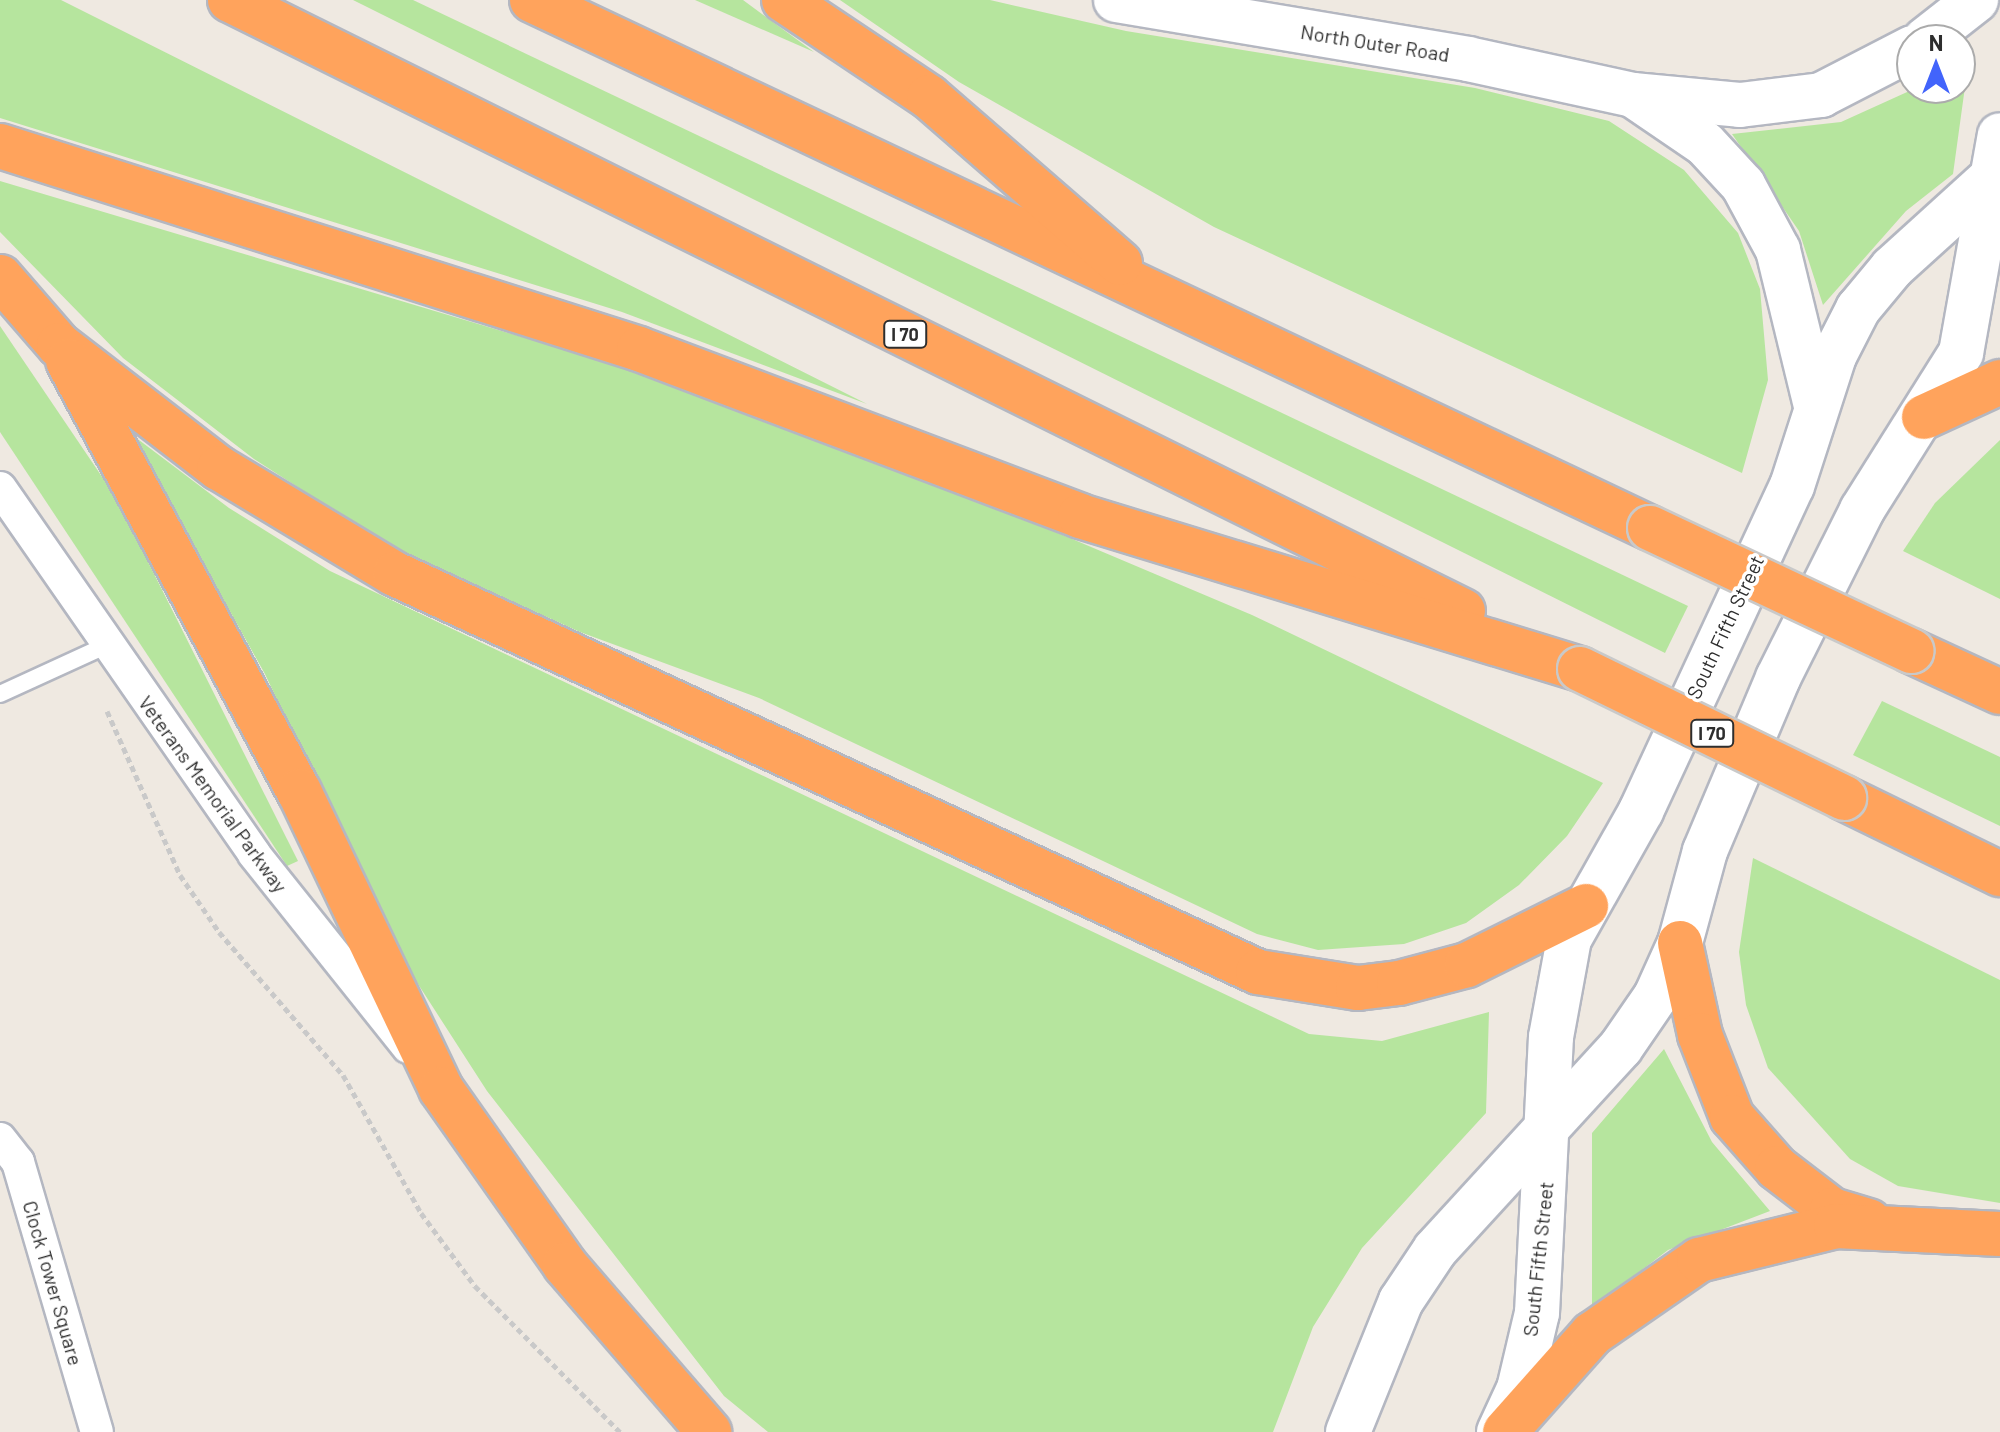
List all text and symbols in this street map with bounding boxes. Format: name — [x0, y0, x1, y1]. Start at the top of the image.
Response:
street label: North Outer Road — [1299, 19, 1451, 67]
north arrow — [1896, 24, 1976, 104]
text: N — [1929, 29, 1943, 55]
road number: I 70 — [883, 320, 927, 348]
street label: South Fifth Street — [1681, 551, 1769, 703]
street label: Veterans Memorial Parkway — [134, 691, 292, 897]
road number: I 70 — [1690, 719, 1734, 747]
street label: South Fifth Street — [1518, 1180, 1558, 1338]
street label: Clock Tower Square — [18, 1198, 88, 1368]

